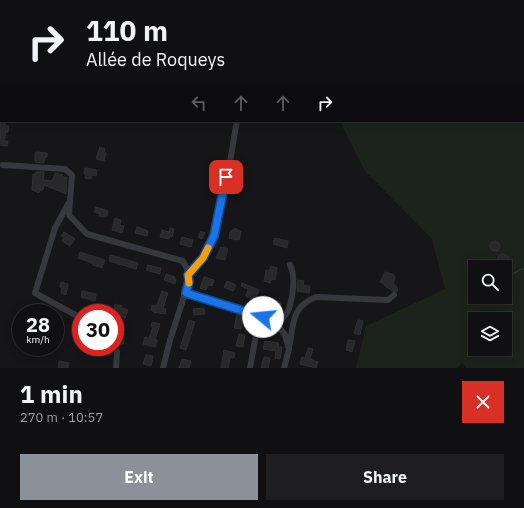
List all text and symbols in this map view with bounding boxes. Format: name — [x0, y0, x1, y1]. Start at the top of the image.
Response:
text: 110 m — [86, 12, 168, 49]
icon: right — [20, 16, 72, 68]
text: Allée de Roqueys — [86, 48, 225, 71]
icon: left — [188, 92, 210, 114]
icon: ahead — [230, 92, 252, 114]
icon: ahead — [272, 92, 294, 114]
icon: right — [314, 92, 336, 114]
pin — [209, 160, 243, 194]
icon: arrive — [215, 166, 237, 188]
map controls — [468, 260, 512, 356]
button: search — [468, 260, 512, 304]
position arrow — [242, 296, 284, 338]
speed limit sign: 30 — [72, 304, 124, 356]
text: 28 — [26, 311, 50, 338]
button: layers — [468, 312, 512, 356]
text: km/h — [26, 333, 50, 346]
text: 1 min — [20, 378, 83, 410]
button: close — [462, 381, 504, 423]
text: 270 m · 10:57 — [20, 409, 103, 426]
button: Exit — [20, 454, 258, 500]
button: Share — [266, 454, 504, 500]

